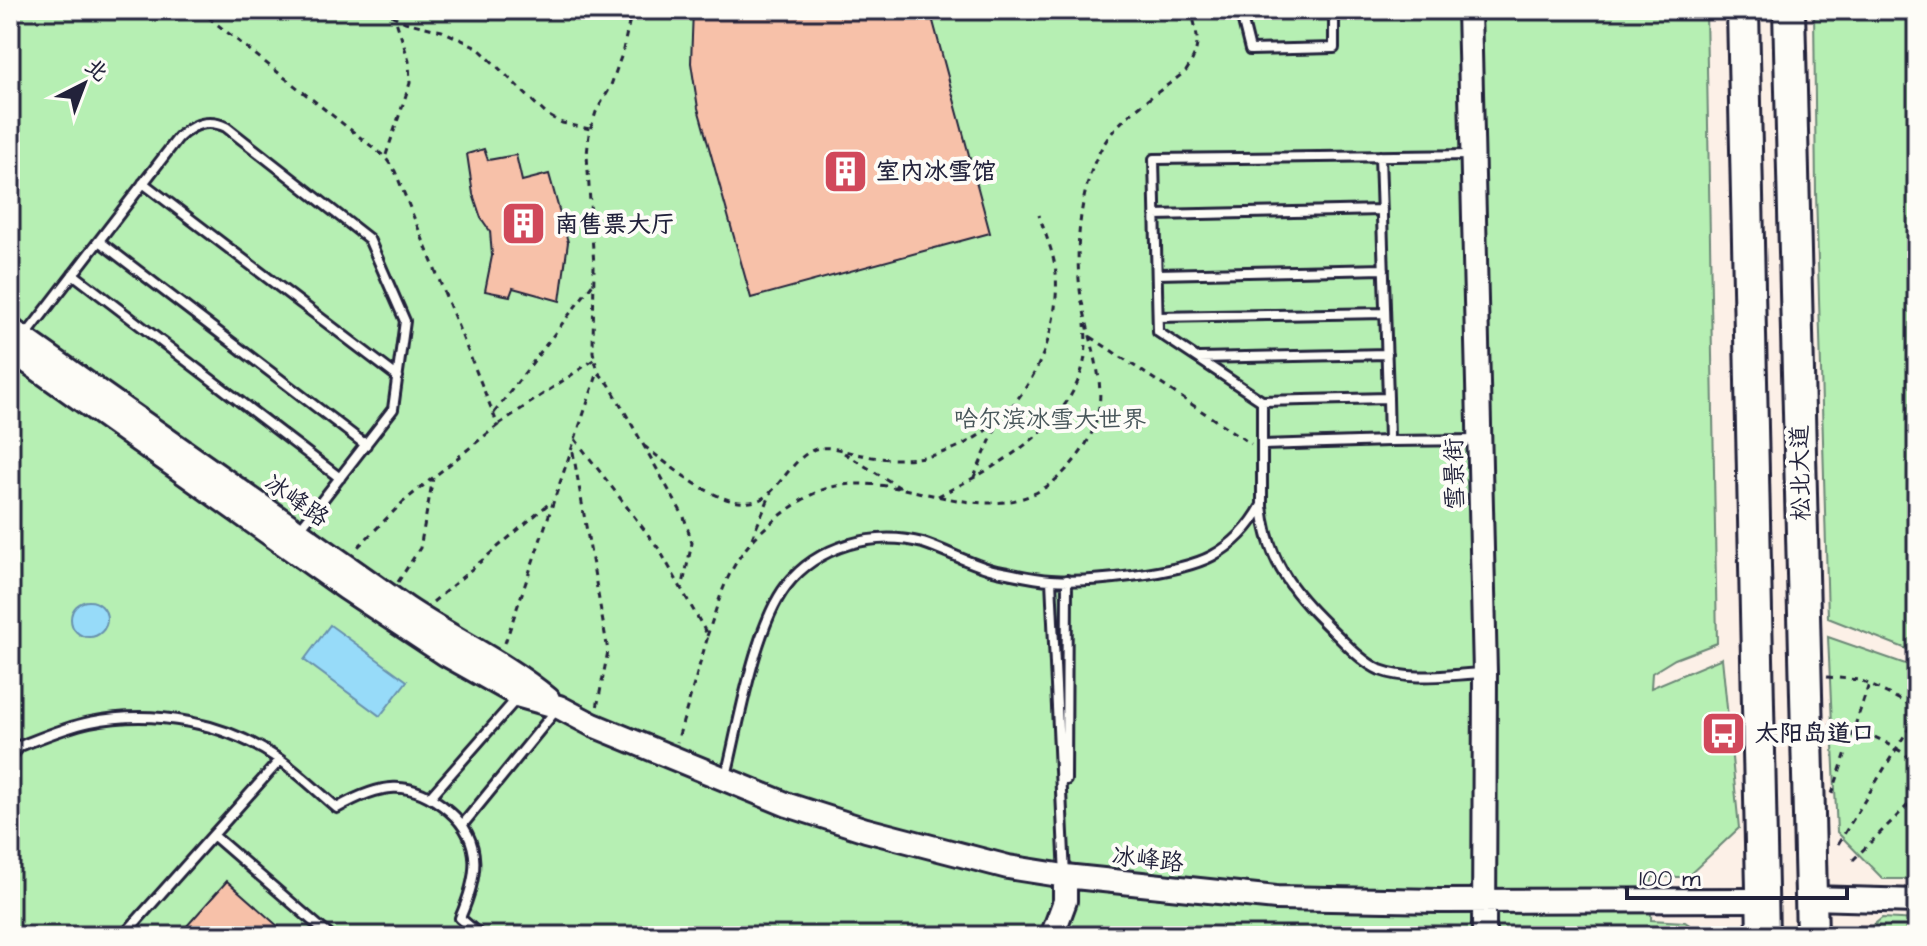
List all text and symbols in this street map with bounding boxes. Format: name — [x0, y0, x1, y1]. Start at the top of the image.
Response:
north arrow — [44, 44, 124, 124]
text: 北 — [78, 51, 115, 89]
building icon: 室内冰雪馆 — [821, 147, 869, 195]
place label: 室内冰雪馆 — [876, 155, 996, 189]
building icon: 南售票大厅 — [500, 200, 548, 248]
place label: 南售票大厅 — [555, 208, 675, 242]
park label: 哈尔滨冰雪大世界 — [954, 403, 1146, 437]
street label: 松北大道 — [1783, 425, 1819, 521]
street label: 雪景街 — [1437, 438, 1473, 510]
street label: 冰峰路 — [257, 466, 336, 535]
bus stop icon: 太阳岛道口 — [1700, 709, 1748, 757]
place label: 太阳岛道口 — [1755, 717, 1875, 751]
street label: 冰峰路 — [1110, 839, 1185, 881]
scale bar — [1627, 850, 1847, 900]
text: 100 m — [1639, 862, 1701, 896]

